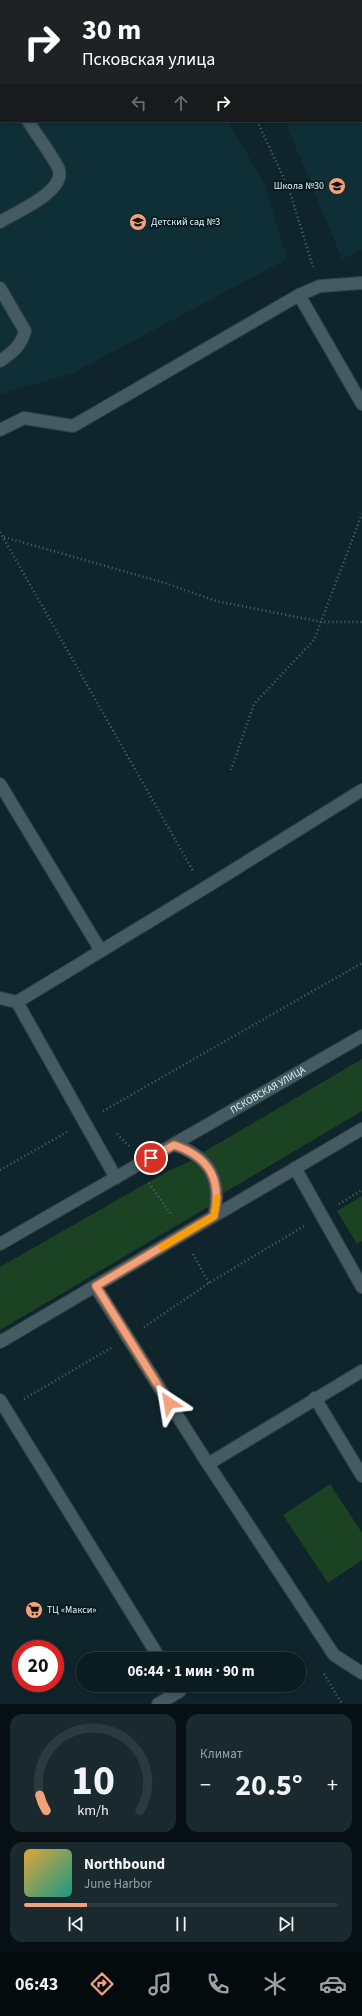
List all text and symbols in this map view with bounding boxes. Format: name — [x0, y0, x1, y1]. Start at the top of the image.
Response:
text: 30 m — [82, 10, 141, 50]
icon: right — [16, 16, 68, 68]
text: Псковская улица — [82, 47, 215, 72]
icon: left — [128, 92, 150, 114]
icon: ahead — [170, 92, 192, 114]
icon: right — [212, 92, 234, 114]
school or university icon: Школа №30 — [327, 176, 347, 196]
place label: Школа №30 — [274, 179, 324, 193]
school or university icon: Детский сад №3 — [128, 212, 148, 232]
place label: Детский сад №3 — [151, 215, 220, 229]
street label: ПСКОВСКАЯ УЛИЦА — [228, 1063, 309, 1117]
pin — [134, 1141, 168, 1175]
icon: arrive — [140, 1147, 162, 1169]
position arrow — [148, 1382, 190, 1424]
supermarket icon: ТЦ «Макси» — [24, 1600, 44, 1620]
place label: ТЦ «Макси» — [47, 1603, 97, 1617]
speed limit sign: 20 — [12, 1640, 64, 1692]
text: 06:44 · 1 мин · 90 m — [127, 1661, 255, 1682]
text: Климат — [200, 1745, 243, 1763]
text: 10 — [71, 1751, 115, 1811]
text: 20.5° — [235, 1764, 303, 1807]
text: − — [200, 1769, 211, 1801]
text: + — [327, 1769, 338, 1801]
text: km/h — [77, 1800, 109, 1821]
text: Northbound — [84, 1854, 165, 1875]
text: June Harbor — [84, 1875, 152, 1893]
icon: previous — [65, 1913, 87, 1935]
icon: pause — [170, 1913, 192, 1935]
icon: next — [275, 1913, 297, 1935]
icon: directions — [88, 1970, 116, 1998]
icon: music — [146, 1970, 174, 1998]
icon: phone — [204, 1970, 232, 1998]
icon: climate — [261, 1970, 289, 1998]
icon: car — [319, 1970, 347, 1998]
text: 06:43 — [15, 1972, 58, 1997]

